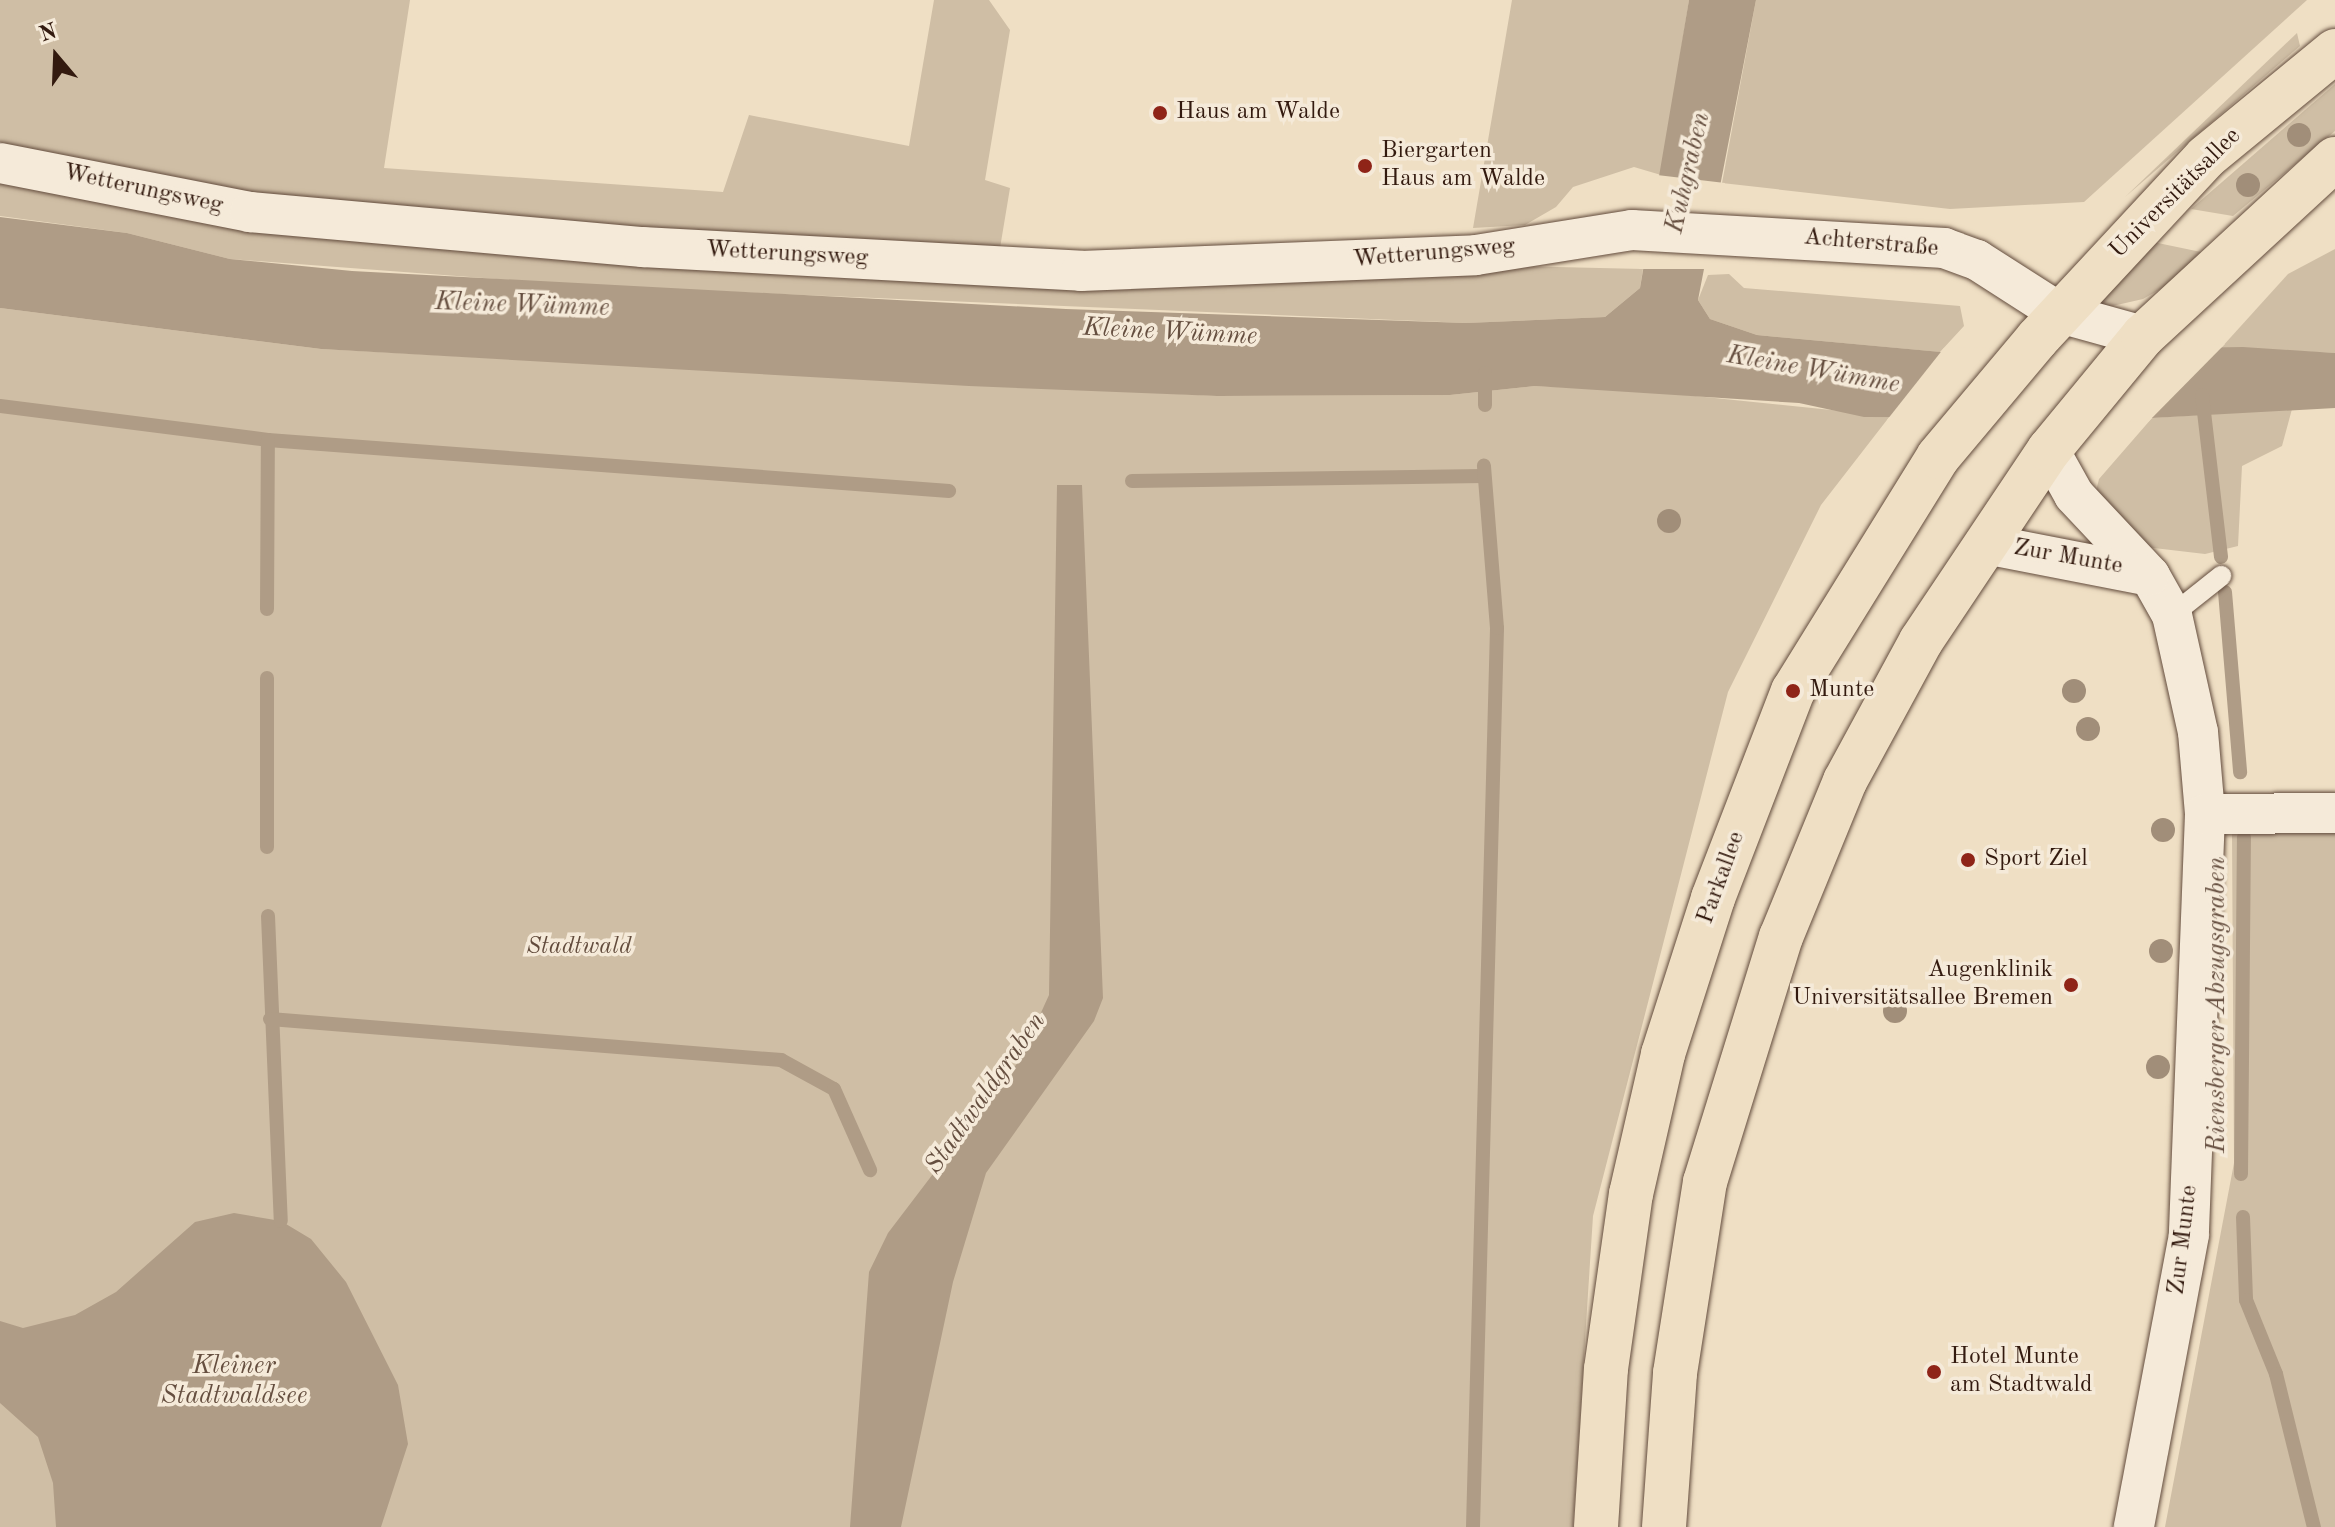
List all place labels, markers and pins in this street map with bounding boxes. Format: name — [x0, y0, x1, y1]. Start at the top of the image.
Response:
place label: Haus am Walde — [1176, 99, 1340, 127]
marker: Haus am Walde — [1151, 104, 1169, 122]
place label: Biergarten Haus am Walde — [1381, 138, 1545, 194]
marker: Biergarten Haus am Walde — [1356, 157, 1374, 175]
place label: Munte — [1809, 677, 1874, 705]
marker: Munte — [1784, 682, 1802, 700]
place label: Sport Ziel — [1984, 846, 2088, 874]
marker: Sport Ziel — [1959, 851, 1977, 869]
place label: Augenklinik Universitätsallee Bremen — [1792, 957, 2053, 1013]
marker: Augenklinik Universitätsallee Bremen — [2060, 974, 2082, 996]
place label: Hotel Munte am Stadtwald — [1950, 1344, 2092, 1400]
marker: Hotel Munte am Stadtwald — [1925, 1363, 1943, 1381]

